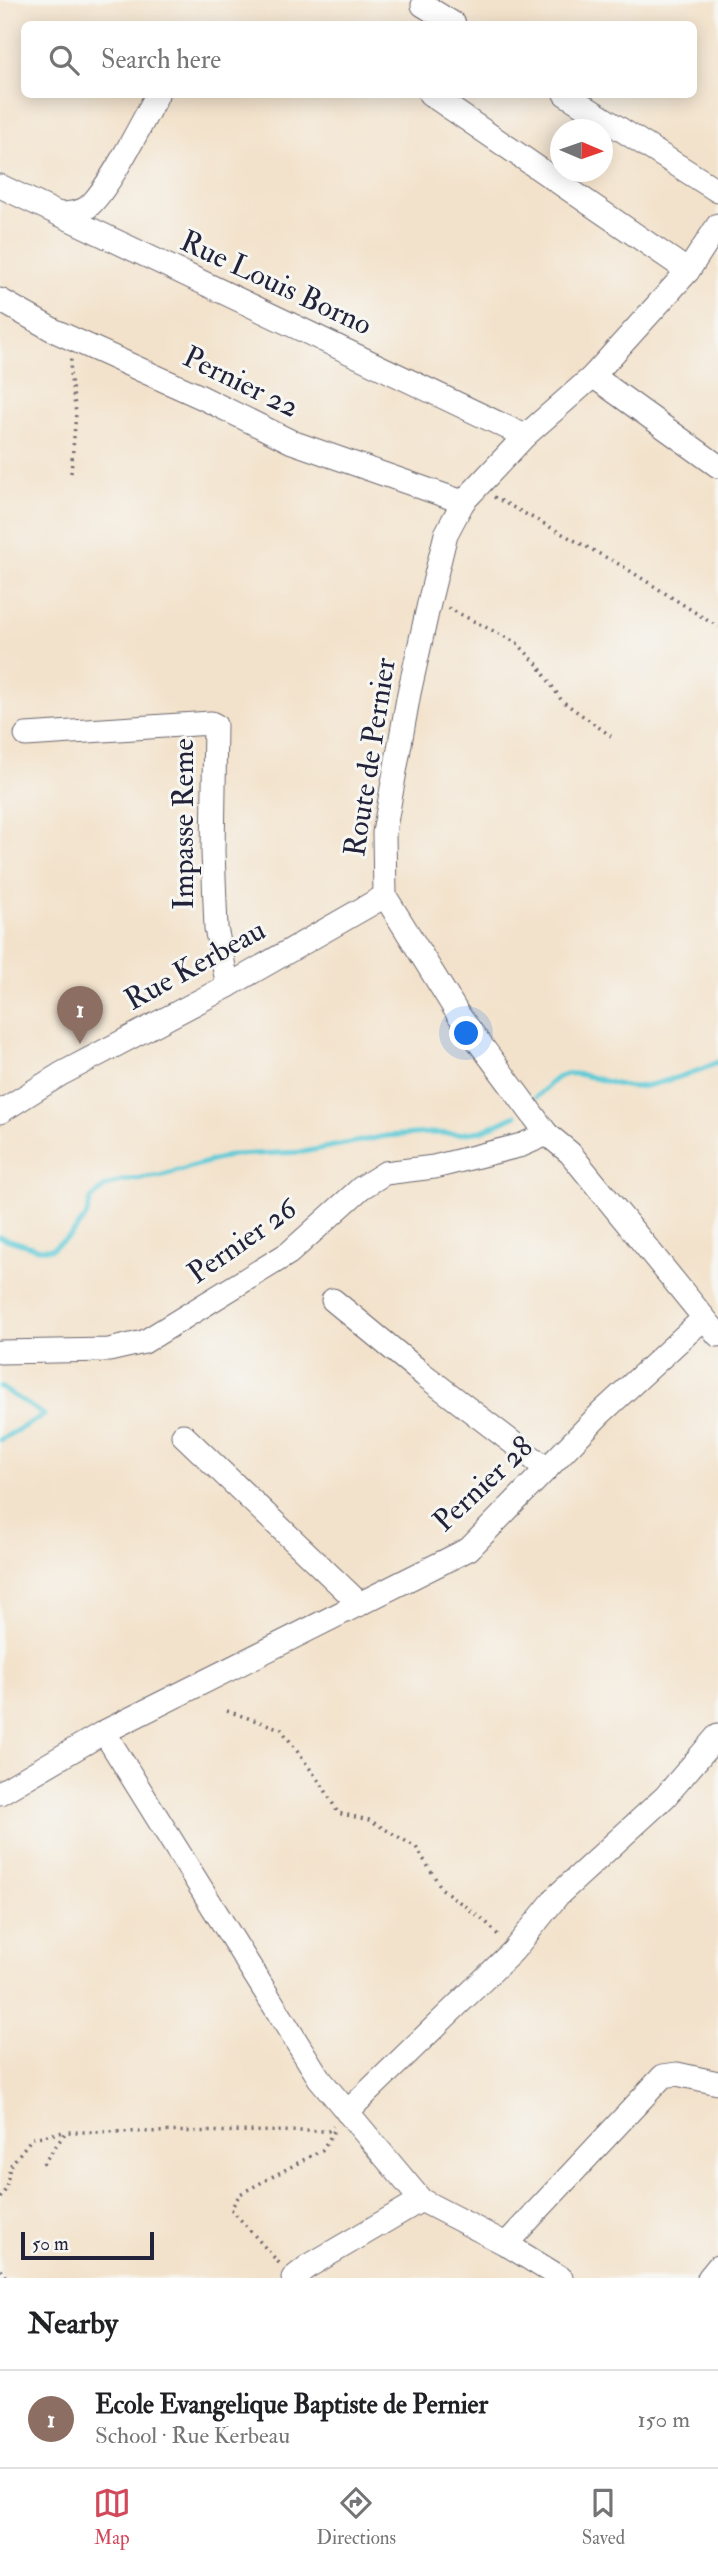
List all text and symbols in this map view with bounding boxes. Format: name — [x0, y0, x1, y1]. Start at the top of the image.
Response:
search box — [21, 21, 697, 98]
icon: search — [45, 41, 83, 79]
text: Search here — [101, 44, 221, 76]
north arrow — [550, 119, 613, 182]
street label: Rue Louis Borno — [174, 222, 378, 344]
street label: Pernier 22 — [177, 338, 305, 426]
street label: Route de Pernier — [336, 655, 404, 859]
street label: Impasse Reme — [165, 738, 202, 910]
street label: Rue Kerbeau — [118, 911, 272, 1019]
pin: 1 — [57, 986, 103, 1044]
your location — [449, 1016, 483, 1050]
street label: Pernier 26 — [181, 1189, 305, 1292]
street label: Pernier 28 — [425, 1428, 541, 1540]
scale bar — [21, 2229, 154, 2261]
text: 50 m — [32, 2232, 69, 2256]
text: Nearby — [28, 2305, 118, 2342]
text: Ecole Evangelique Baptiste de Pernier — [95, 2389, 488, 2421]
text: 1 — [47, 2405, 55, 2434]
text: 150 m — [637, 2405, 690, 2434]
text: School · Rue Kerbeau — [95, 2421, 290, 2450]
tab: Map — [93, 2484, 131, 2550]
tab: Directions — [316, 2484, 396, 2550]
tab: Saved — [582, 2484, 625, 2550]

